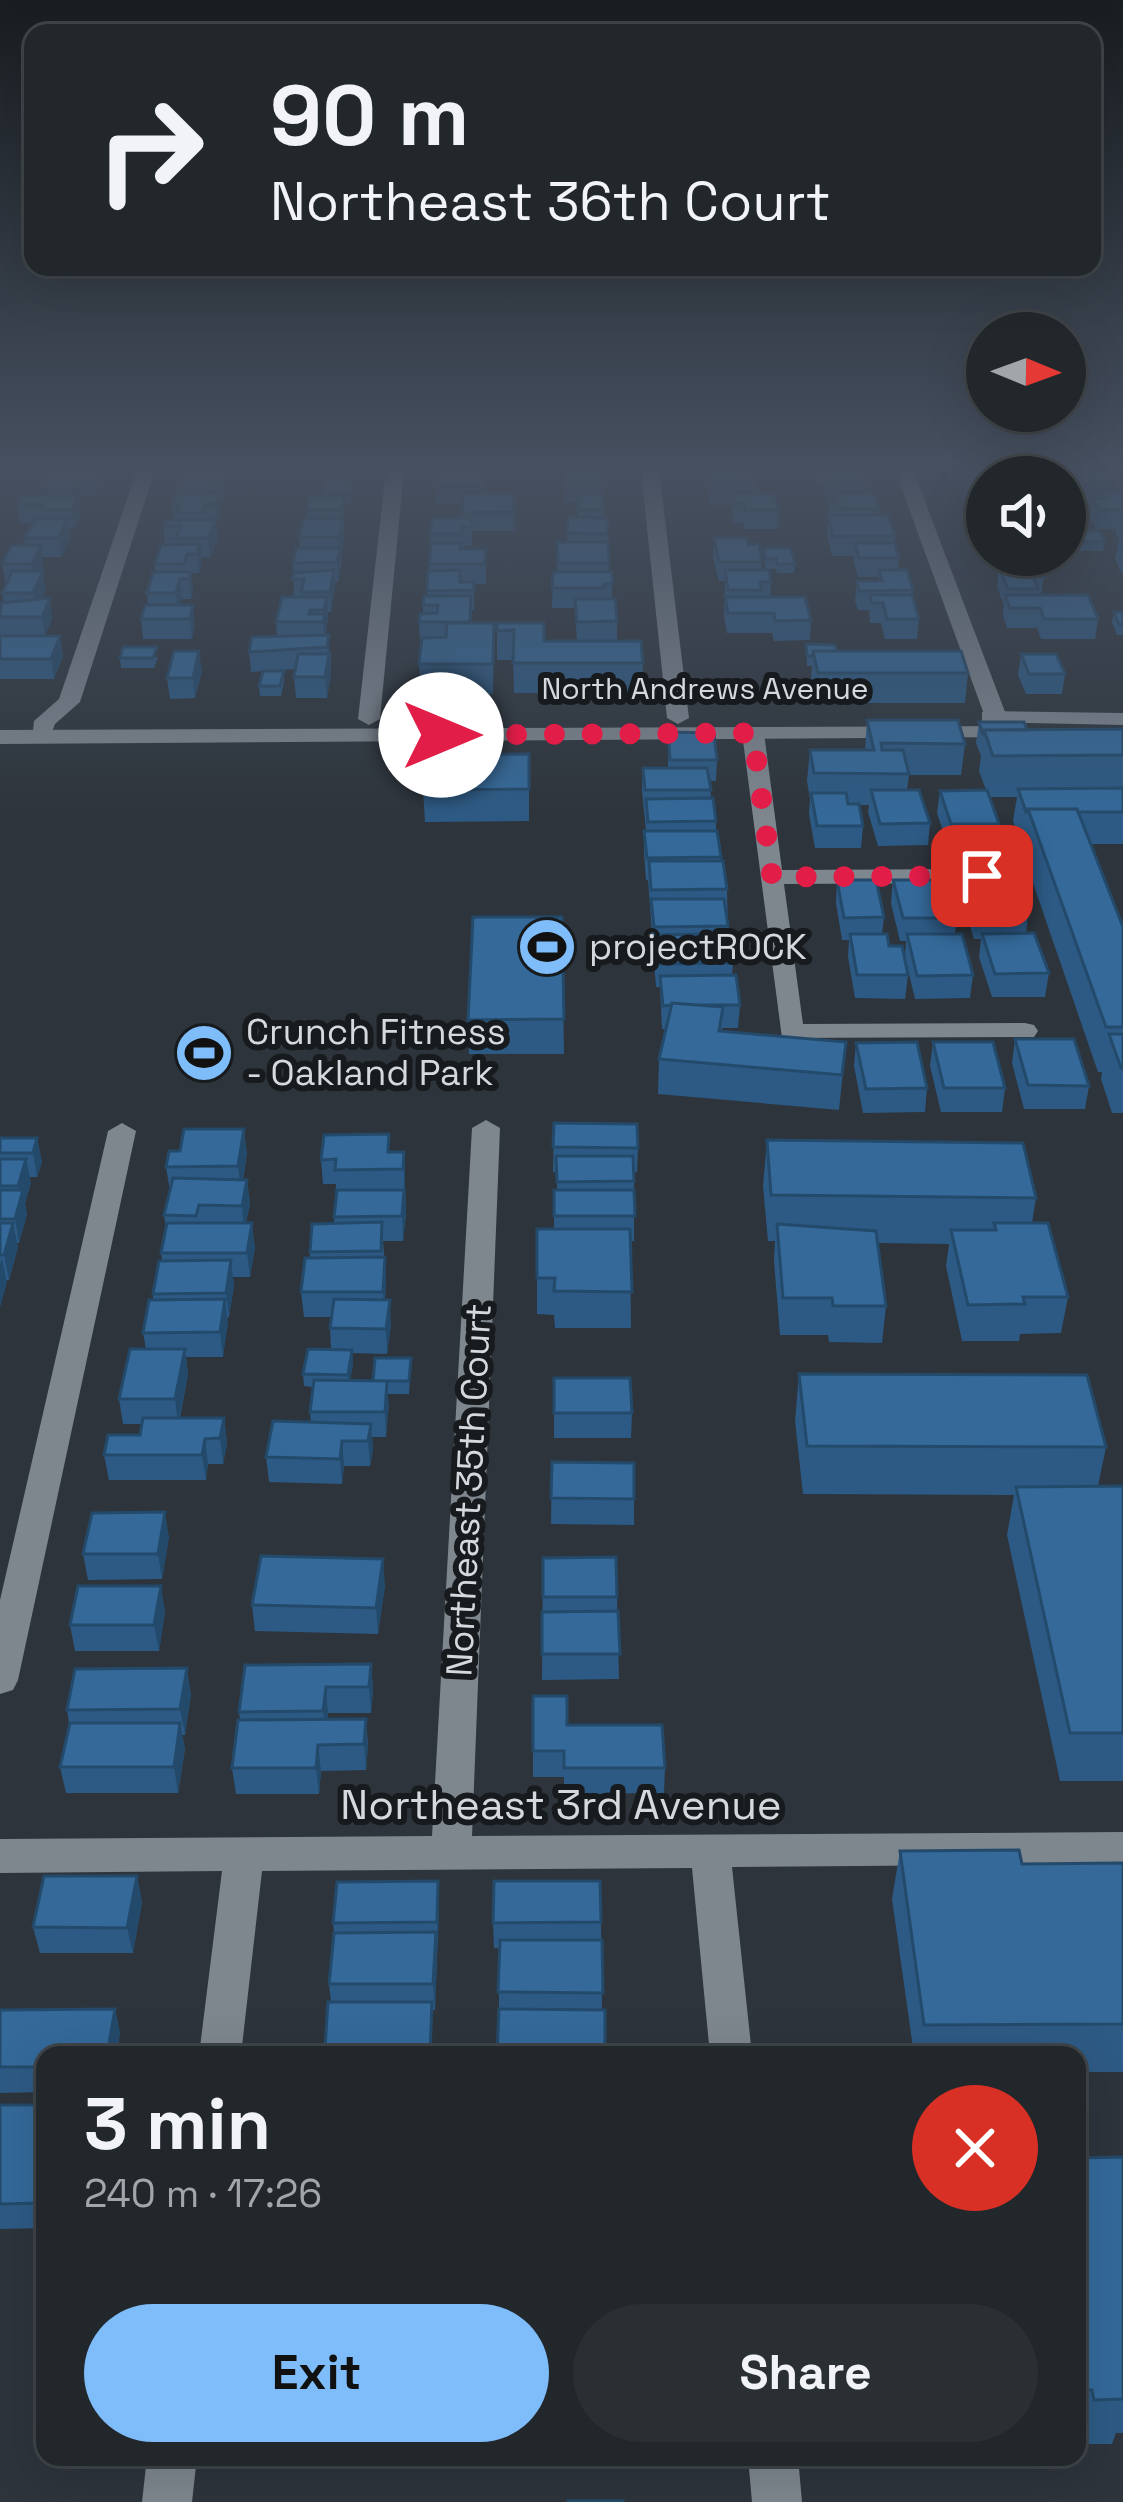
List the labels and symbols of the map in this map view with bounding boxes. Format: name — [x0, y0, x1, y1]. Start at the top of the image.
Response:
north arrow — [966, 312, 1086, 432]
street label: North Andrews Avenue — [541, 669, 869, 708]
position arrow — [378, 672, 504, 798]
pin — [931, 825, 1033, 927]
sports icon: projectROCK — [516, 916, 578, 978]
place label: projectROCK — [589, 924, 807, 970]
place label: Crunch Fitness - Oakland Park — [246, 1009, 506, 1096]
sports icon: Crunch Fitness - Oakland Park — [173, 1022, 235, 1084]
street label: Northeast 35th Court — [436, 1302, 502, 1678]
street label: Northeast 3rd Avenue — [340, 1778, 782, 1831]

